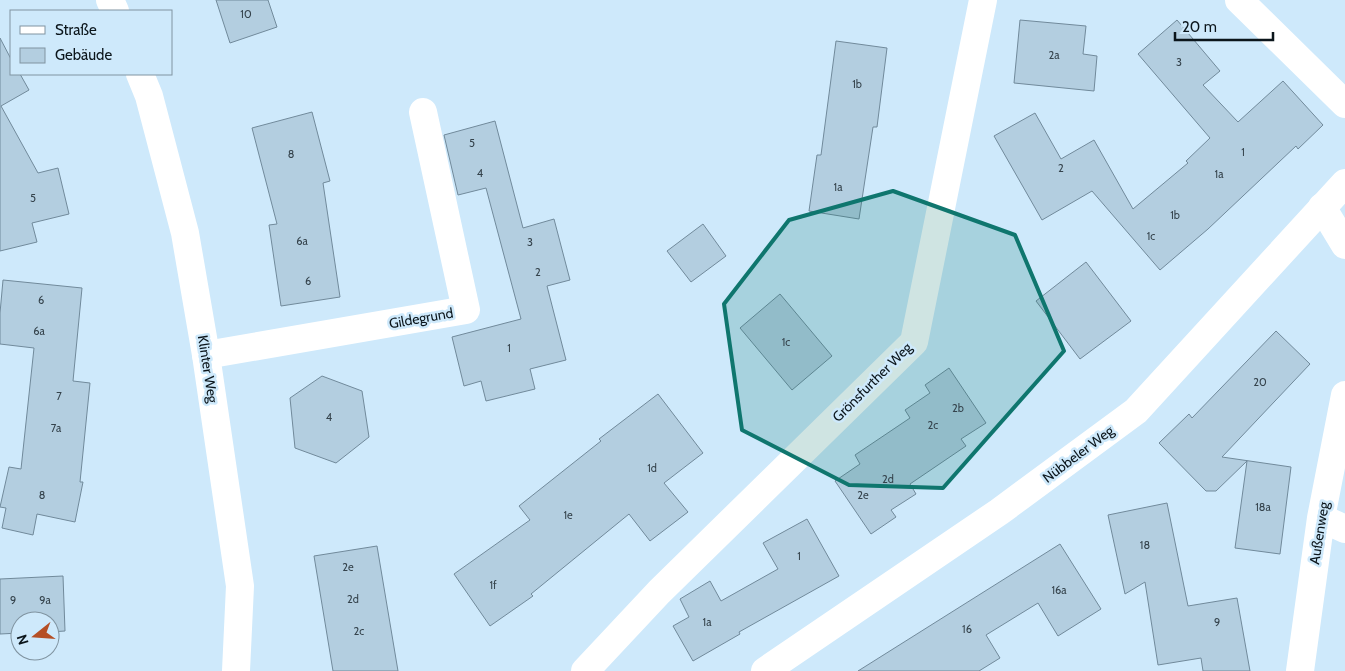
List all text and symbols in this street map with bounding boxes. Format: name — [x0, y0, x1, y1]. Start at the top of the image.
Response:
house number: 10 — [240, 7, 252, 21]
legend — [10, 10, 172, 75]
scale bar — [1175, 10, 1272, 42]
text: 20 m — [1182, 18, 1217, 36]
text: Straße — [55, 21, 97, 39]
text: Gebäude — [55, 46, 112, 64]
house number: 2a — [1048, 48, 1060, 62]
house number: 3 — [1176, 55, 1182, 69]
house number: 1b — [852, 77, 862, 91]
house number: 5 — [469, 136, 475, 150]
house number: 1 — [1241, 145, 1245, 159]
house number: 8 — [288, 147, 294, 161]
house number: 2 — [1058, 161, 1064, 175]
house number: 4 — [477, 166, 484, 180]
house number: 1a — [1215, 167, 1224, 181]
house number: 1a — [834, 180, 843, 194]
house number: 5 — [30, 191, 36, 205]
house number: 1b — [1170, 208, 1180, 222]
house number: 1c — [1147, 229, 1155, 243]
house number: 6a — [296, 234, 308, 248]
house number: 3 — [527, 235, 533, 249]
house number: 2 — [535, 265, 541, 279]
house number: 6 — [305, 274, 311, 288]
house number: 6 — [38, 293, 44, 307]
street label: Gildegrund — [388, 304, 454, 332]
house number: 6a — [33, 324, 45, 338]
street label: Klinter Weg — [194, 334, 222, 405]
house number: 1c — [782, 335, 790, 349]
street label: Grönsfurther Weg — [828, 338, 916, 426]
house number: 1 — [507, 341, 511, 355]
house number: 20 — [1253, 375, 1267, 389]
house number: 7 — [56, 389, 62, 403]
house number: 2b — [952, 401, 964, 415]
house number: 4 — [326, 410, 333, 424]
house number: 2c — [928, 418, 938, 432]
house number: 7a — [51, 421, 62, 435]
street label: Nübbeler Weg — [1039, 421, 1118, 487]
house number: 1d — [647, 461, 657, 475]
house number: 2d — [882, 472, 894, 486]
house number: 8 — [39, 488, 45, 502]
house number: 2e — [857, 488, 869, 502]
street label: Außenweg — [1305, 499, 1333, 566]
house number: 18a — [1255, 500, 1271, 514]
house number: 1e — [563, 508, 573, 522]
house number: 18 — [1140, 538, 1150, 552]
house number: 1 — [797, 549, 801, 563]
house number: 2e — [342, 560, 354, 574]
house number: 1f — [489, 578, 497, 592]
house number: 16a — [1051, 583, 1067, 597]
house number: 2d — [347, 592, 359, 606]
house number: 9 — [10, 593, 16, 607]
house number: 9a — [39, 593, 51, 607]
north arrow — [10, 611, 60, 661]
house number: 1a — [703, 615, 712, 629]
house number: 9 — [1214, 615, 1220, 629]
house number: 16 — [962, 622, 972, 636]
house number: 2c — [354, 624, 364, 638]
text: N — [13, 632, 33, 647]

